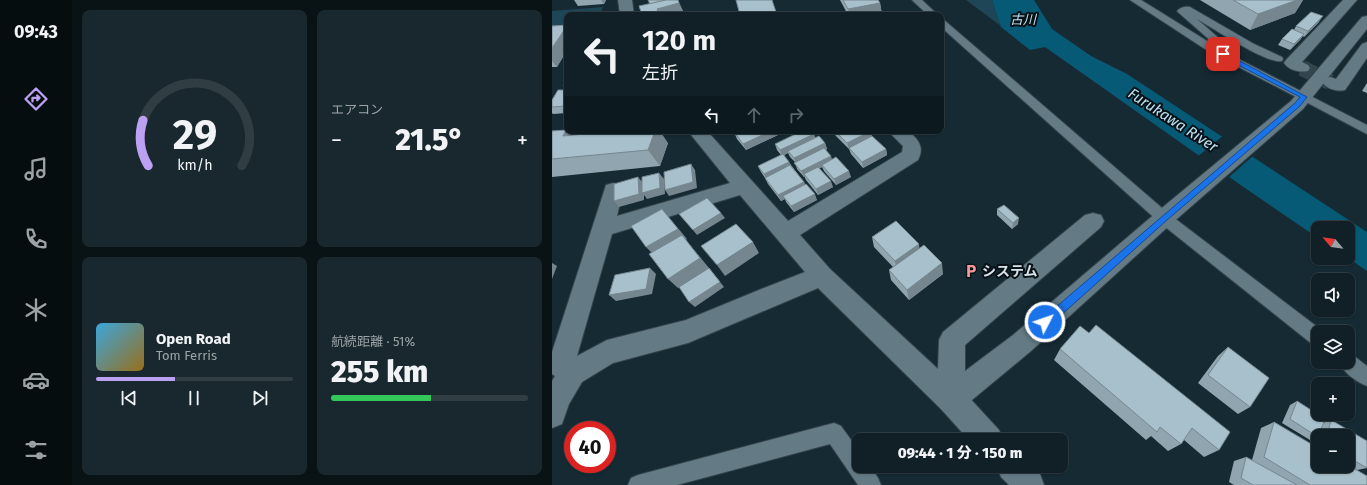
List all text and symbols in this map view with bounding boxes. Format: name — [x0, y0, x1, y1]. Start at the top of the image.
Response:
water label: 古川 — [1010, 12, 1038, 27]
text: 09:43 — [14, 21, 58, 43]
text: 120 m — [642, 24, 716, 57]
icon: left — [576, 28, 628, 80]
pin — [1206, 37, 1240, 71]
icon: arrive — [1212, 43, 1234, 65]
text: 左折 — [642, 62, 678, 84]
water label: Furukawa River — [1125, 84, 1222, 156]
icon: directions — [22, 85, 50, 113]
text: エアコン — [331, 102, 383, 117]
icon: left — [701, 104, 723, 126]
icon: ahead — [743, 104, 765, 126]
icon: right — [785, 104, 807, 126]
text: 29 — [172, 110, 217, 160]
text: 21.5° — [395, 122, 464, 158]
text: − — [331, 127, 342, 154]
text: + — [517, 127, 528, 154]
icon: music — [22, 155, 50, 183]
text: km/h — [177, 157, 212, 174]
north arrow — [1311, 221, 1355, 265]
map controls — [1311, 221, 1355, 473]
icon: phone — [22, 225, 50, 253]
parking icon: システム — [963, 263, 979, 279]
place label: システム — [982, 263, 1038, 280]
button: sound — [1311, 273, 1355, 317]
icon: climate — [22, 296, 50, 324]
position arrow — [1024, 301, 1066, 343]
button: layers — [1311, 325, 1355, 369]
text: Open Road — [156, 330, 231, 348]
text: 航続距離 · 51% — [331, 334, 415, 349]
text: Tom Ferris — [156, 348, 217, 363]
text: 255 km — [331, 354, 428, 390]
icon: car — [22, 366, 50, 394]
button: + — [1311, 377, 1355, 421]
icon: previous — [118, 387, 140, 409]
icon: pause — [183, 387, 205, 409]
icon: next — [249, 387, 271, 409]
speed limit sign: 40 — [564, 421, 616, 473]
button: − — [1311, 429, 1355, 473]
icon: filters — [22, 436, 50, 464]
text: 09:44 · 1 分 · 150 m — [898, 444, 1022, 462]

